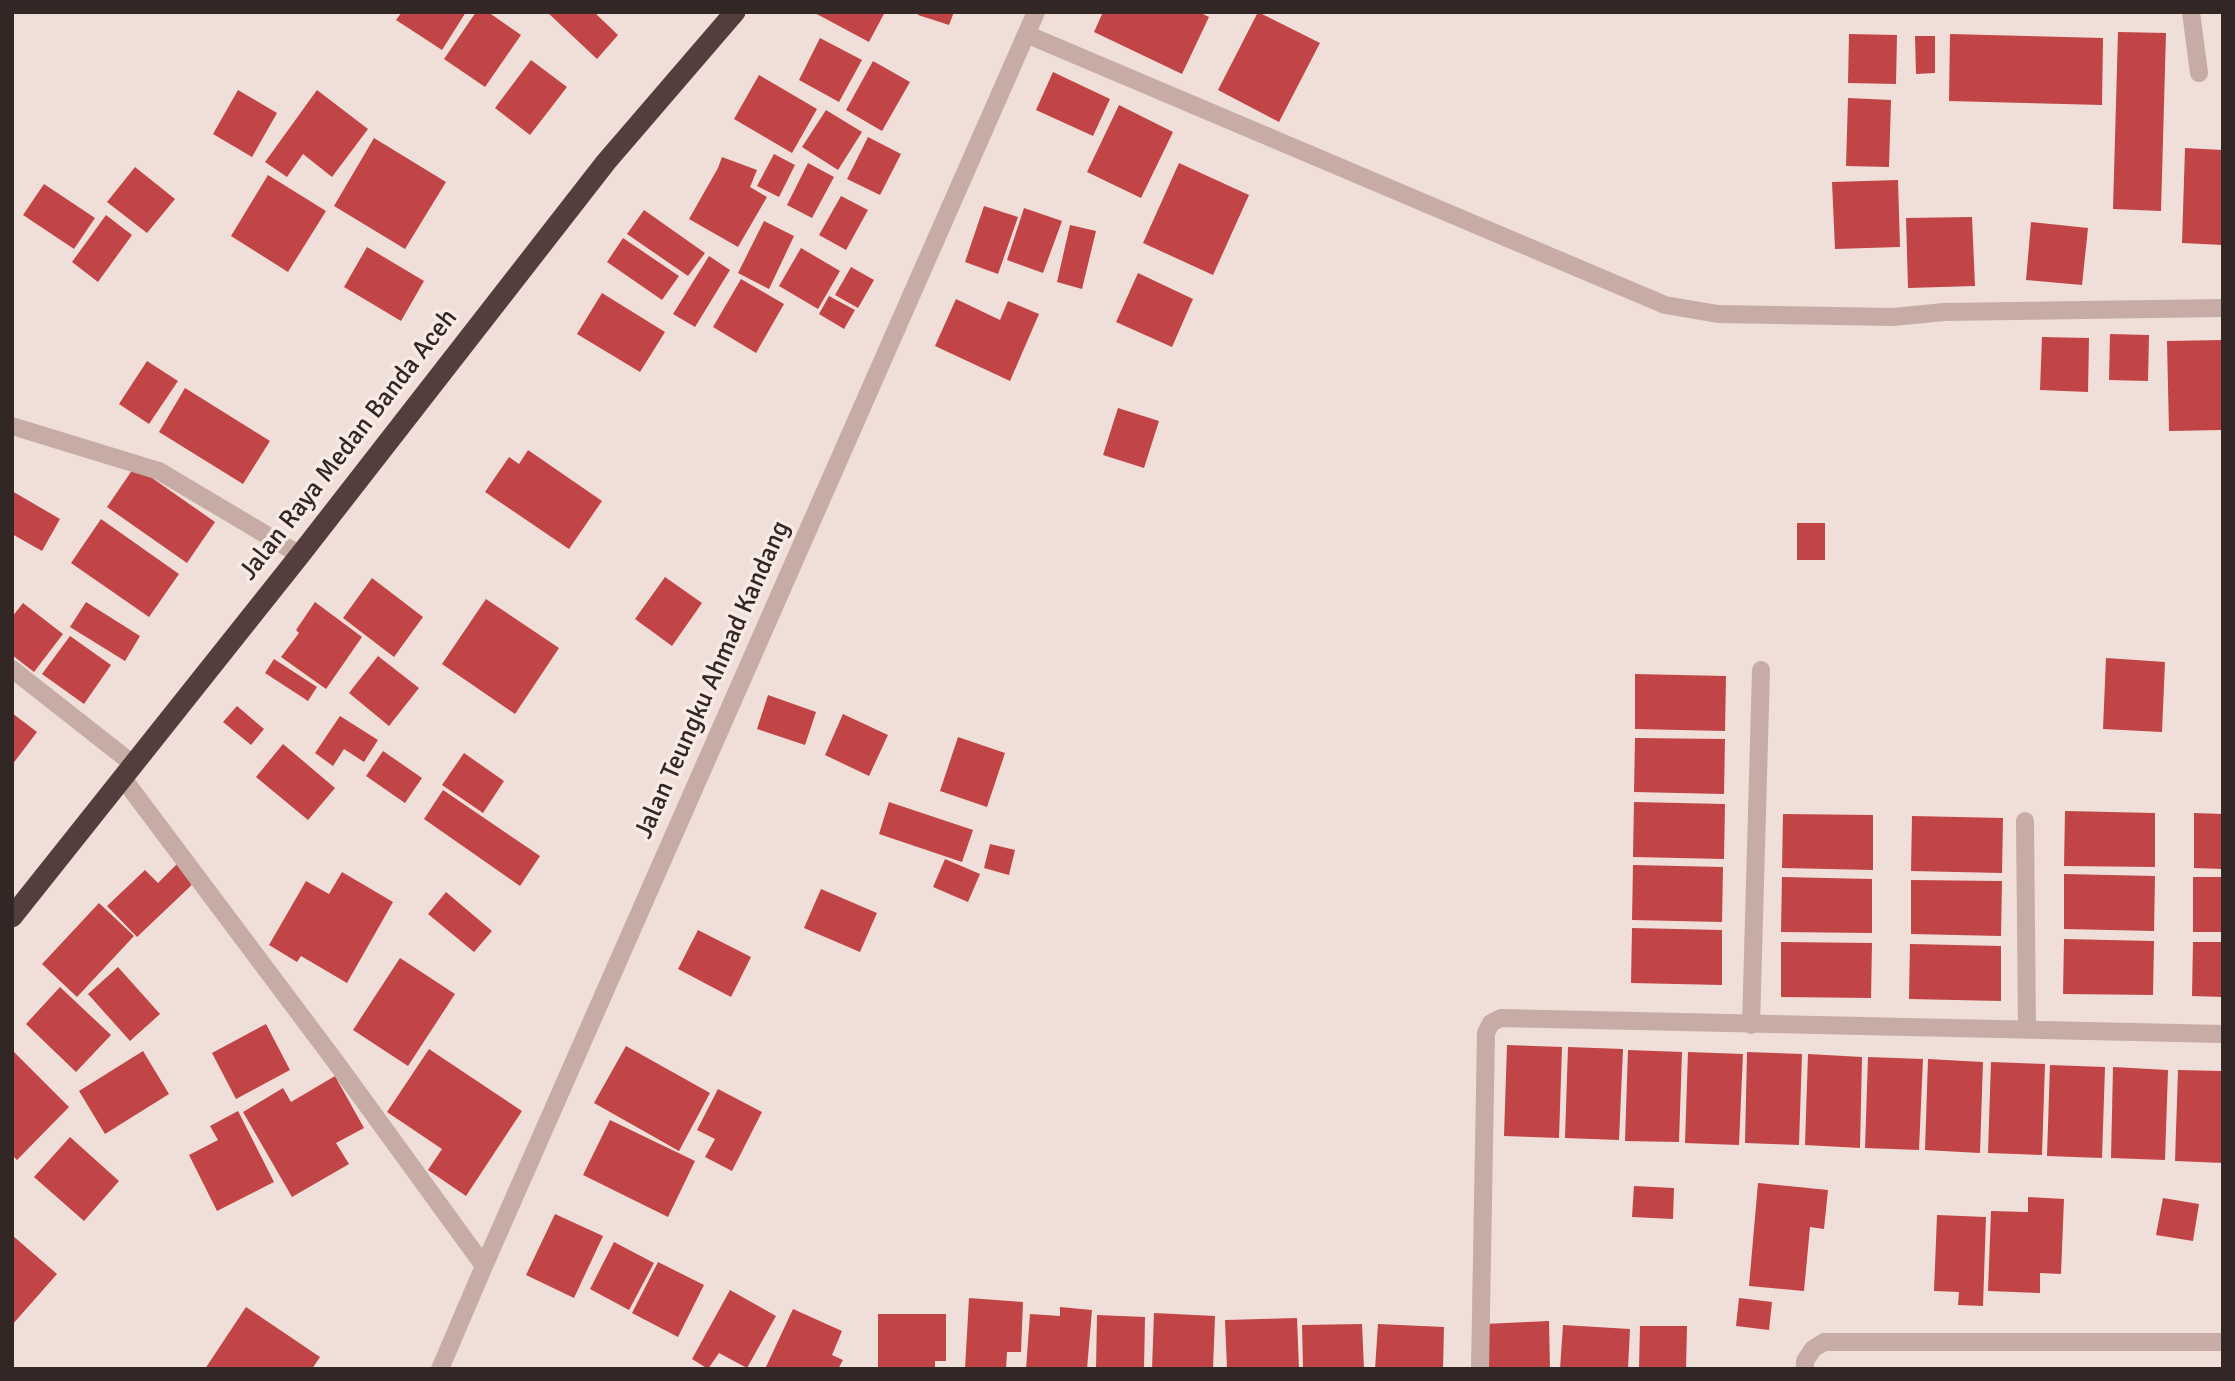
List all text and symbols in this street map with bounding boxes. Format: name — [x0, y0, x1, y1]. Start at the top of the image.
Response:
street label: Jalan Raya Medan Banda Aceh — [233, 303, 465, 587]
street label: Jalan Teungku Ahmad Kandang — [629, 516, 797, 844]

